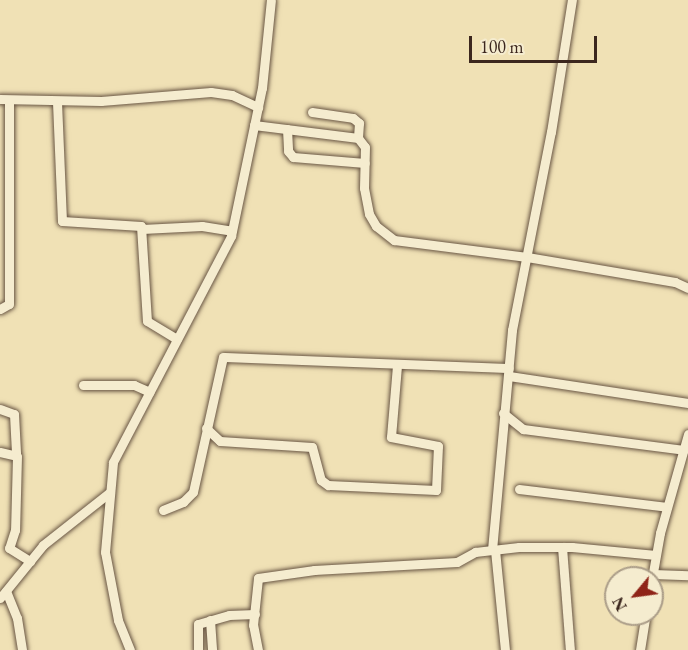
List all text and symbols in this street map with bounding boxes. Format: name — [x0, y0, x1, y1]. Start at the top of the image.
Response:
scale bar — [472, 24, 600, 62]
text: 100 m — [480, 35, 524, 58]
north arrow — [604, 566, 664, 626]
text: N — [607, 593, 632, 615]

